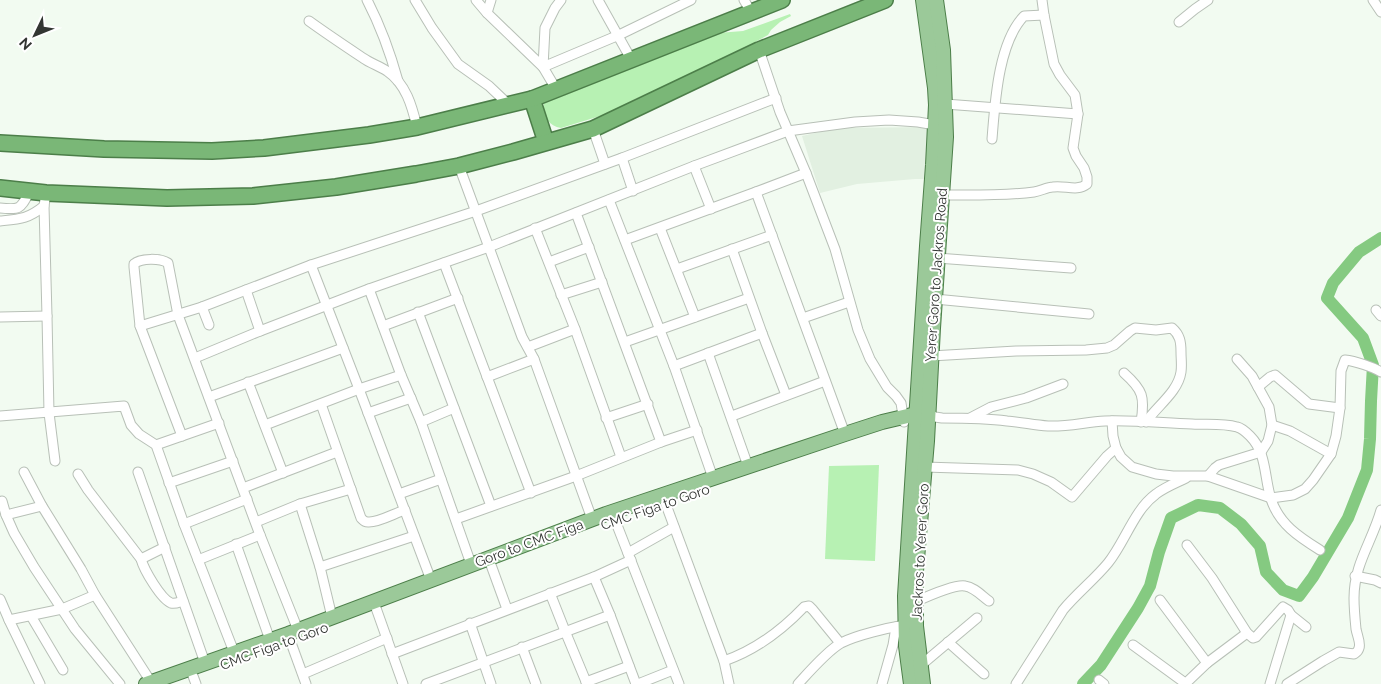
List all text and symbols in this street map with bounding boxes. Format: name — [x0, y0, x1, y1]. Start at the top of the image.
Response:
north arrow — [10, 10, 60, 60]
text: N — [16, 35, 35, 53]
street label: Yerer Goro to Jackros Road — [922, 187, 950, 363]
street label: CMC Figa to Goro — [598, 481, 712, 533]
street label: Jackros to Yerer Goro — [908, 483, 932, 621]
street label: Goro to CMC Figa — [473, 516, 585, 570]
street label: CMC Figa to Goro — [218, 619, 330, 673]

